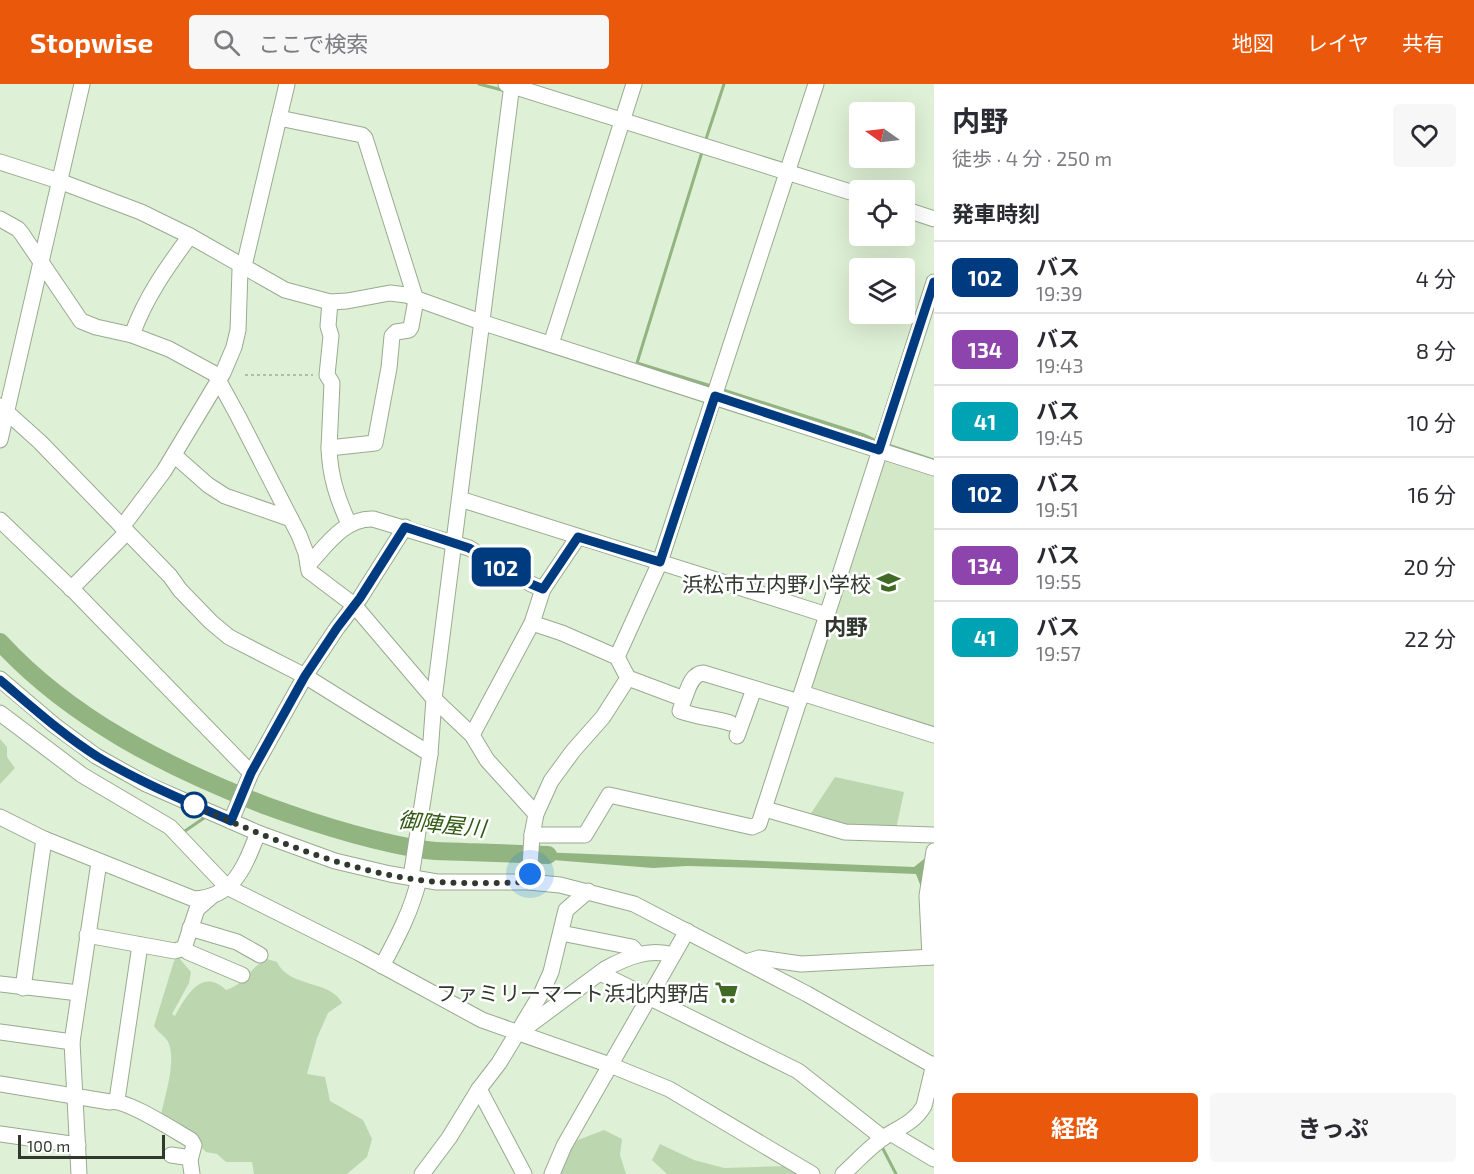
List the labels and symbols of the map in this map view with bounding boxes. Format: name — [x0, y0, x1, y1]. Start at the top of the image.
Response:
north arrow — [849, 102, 915, 168]
line badge: 102 — [466, 548, 536, 586]
school or university icon: 浜松市立内野小学校 — [876, 570, 902, 596]
place label: 浜松市立内野小学校 — [682, 571, 871, 596]
district label: 内野 — [824, 613, 868, 639]
unlabelled marker — [181, 792, 207, 818]
water label: 御陣屋川 — [397, 805, 489, 841]
your location — [515, 859, 545, 889]
supermarket icon: ファミリーマート浜北内野店 — [714, 979, 740, 1005]
place label: ファミリーマート浜北内野店 — [436, 980, 709, 1005]
scale bar — [18, 1132, 165, 1160]

